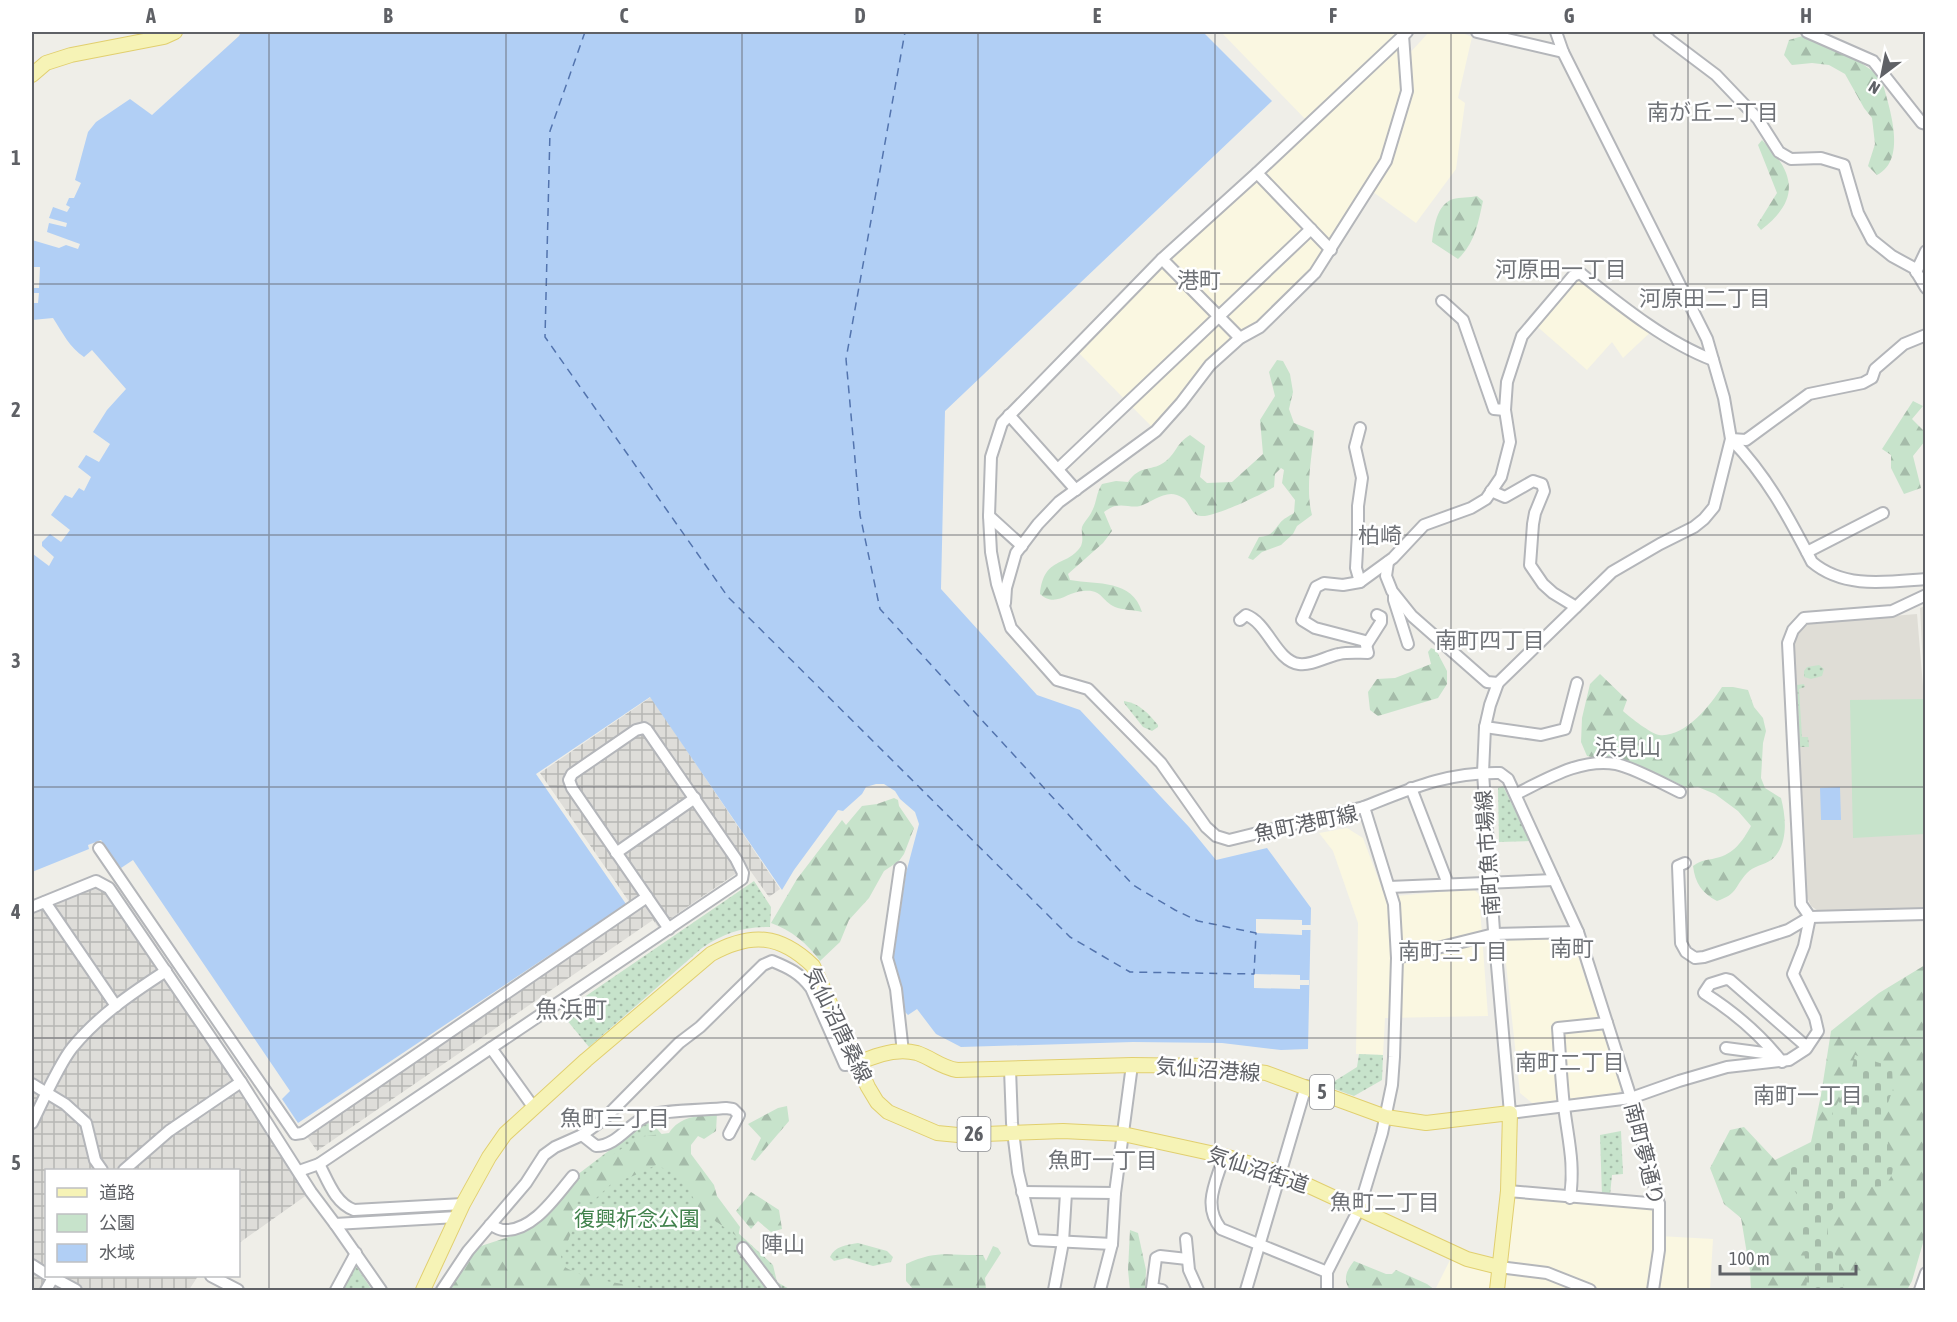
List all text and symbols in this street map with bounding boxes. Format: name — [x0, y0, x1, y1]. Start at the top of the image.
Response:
text: A — [145, 4, 156, 27]
text: B — [383, 4, 393, 27]
text: C — [620, 4, 629, 27]
text: D — [854, 4, 866, 27]
text: E — [1093, 4, 1102, 27]
text: F — [1329, 4, 1337, 27]
text: G — [1564, 4, 1575, 27]
text: H — [1800, 4, 1812, 27]
north arrow — [1852, 45, 1912, 105]
text: N — [1865, 78, 1883, 98]
district label: 南が丘二丁目 — [1647, 99, 1779, 125]
text: 1 — [11, 146, 21, 169]
district label: 河原田一丁目 — [1495, 256, 1627, 282]
district label: 港町 — [1177, 267, 1221, 293]
district label: 河原田二丁目 — [1639, 285, 1771, 311]
text: 2 — [11, 398, 21, 421]
district label: 柏崎 — [1358, 522, 1402, 548]
district label: 南町四丁目 — [1435, 627, 1545, 653]
text: 3 — [11, 649, 21, 672]
district label: 浜見山 — [1595, 734, 1661, 760]
street label: 南町魚市場線 — [1471, 789, 1503, 917]
street label: 魚町港町線 — [1252, 800, 1360, 846]
text: 4 — [10, 900, 21, 923]
district label: 南町 — [1550, 935, 1594, 961]
district label: 南町三丁目 — [1398, 938, 1508, 964]
street label: 気仙沼唐桑線 — [800, 963, 877, 1086]
district label: 魚浜町 — [535, 996, 607, 1023]
district label: 南町二丁目 — [1515, 1049, 1625, 1075]
street label: 気仙沼港線 — [1155, 1053, 1261, 1085]
road number: 5 — [1310, 1075, 1334, 1109]
district label: 南町一丁目 — [1753, 1082, 1863, 1108]
street label: 南町夢通り — [1621, 1100, 1669, 1208]
district label: 魚町三丁目 — [560, 1105, 670, 1131]
road number: 26 — [958, 1117, 990, 1151]
street label: 気仙沼街道 — [1205, 1141, 1312, 1197]
district label: 魚町一丁目 — [1048, 1147, 1158, 1173]
text: 5 — [11, 1151, 21, 1174]
legend — [45, 1169, 240, 1277]
text: 道路 — [99, 1182, 135, 1203]
district label: 魚町二丁目 — [1330, 1189, 1440, 1215]
park label: 復興祈念公園 — [574, 1206, 700, 1230]
text: 公園 — [99, 1212, 135, 1233]
district label: 陣山 — [761, 1231, 805, 1257]
scale bar — [1720, 1238, 1856, 1276]
text: 水域 — [99, 1242, 135, 1263]
text: 100 m — [1729, 1248, 1770, 1269]

